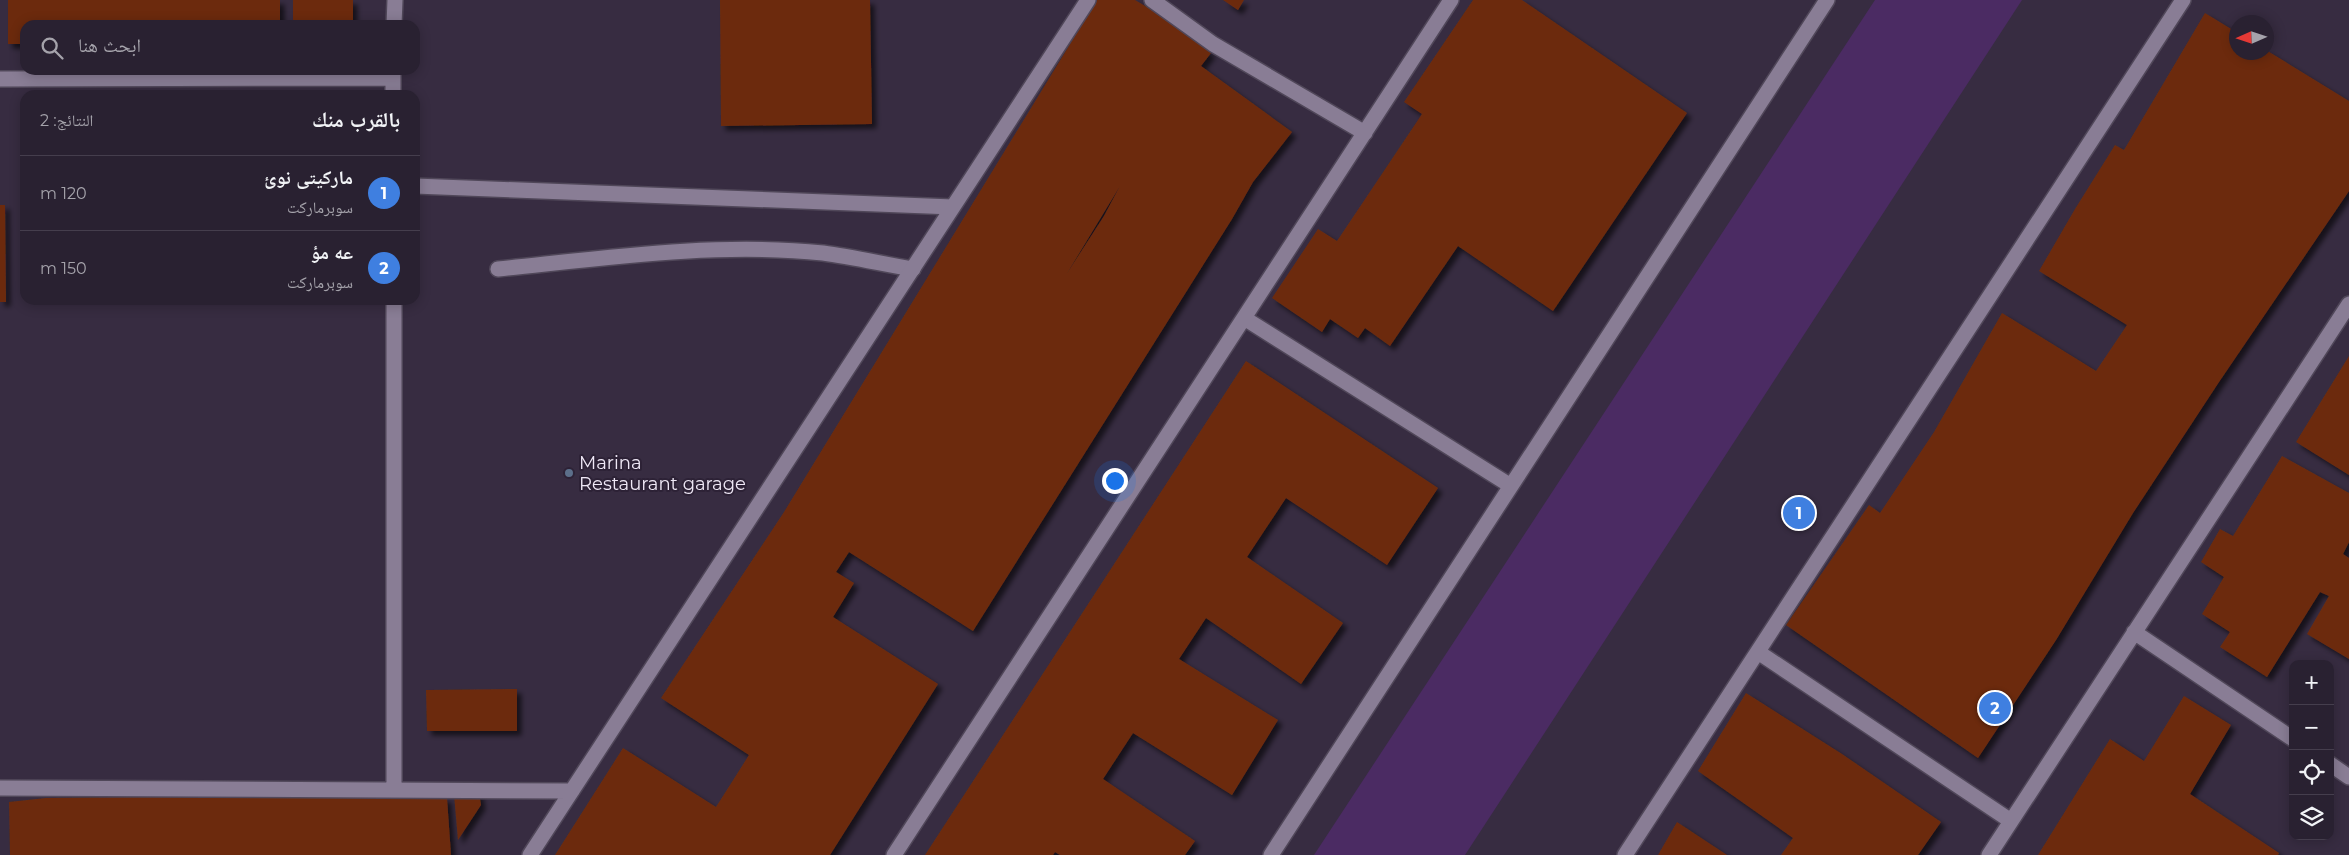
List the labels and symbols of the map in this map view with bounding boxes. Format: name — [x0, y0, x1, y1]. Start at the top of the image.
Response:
north arrow — [2229, 15, 2274, 60]
place label: Marina Restaurant garage — [579, 452, 746, 495]
marker: Marina Restaurant garage — [563, 467, 575, 479]
your location — [1102, 468, 1128, 494]
pin: 1 — [1783, 494, 1815, 532]
pin: 2 — [1979, 689, 2011, 727]

